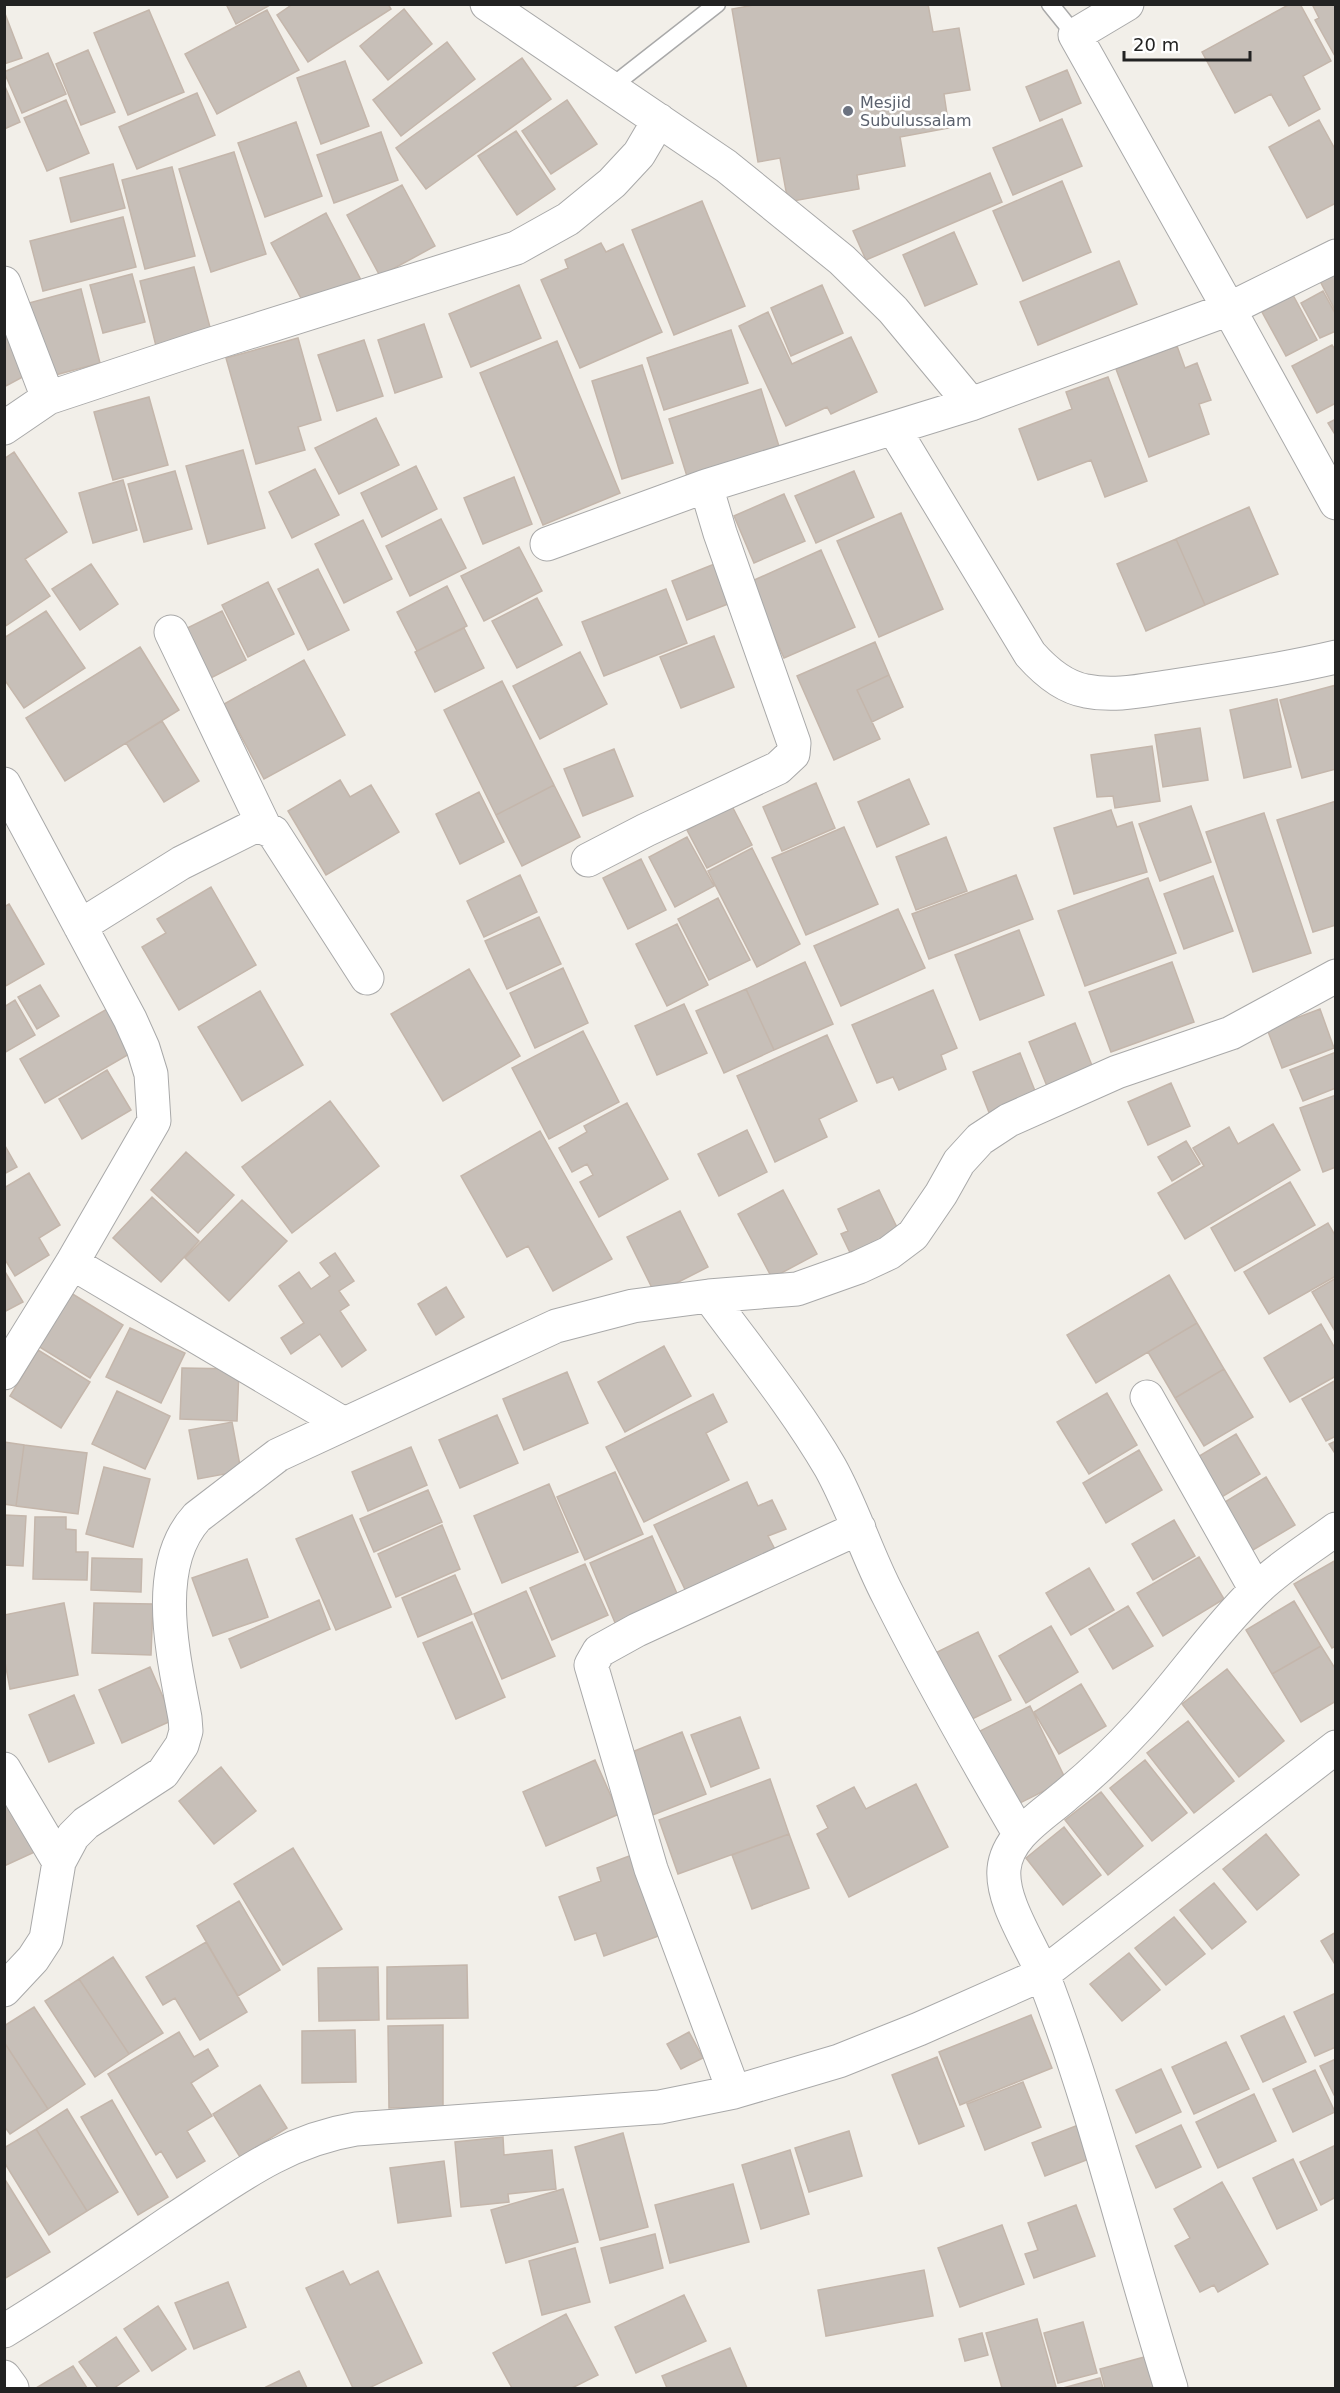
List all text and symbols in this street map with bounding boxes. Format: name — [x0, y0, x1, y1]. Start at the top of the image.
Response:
scale bar — [1124, 24, 1250, 62]
text: 20 m — [1133, 34, 1179, 55]
place label: Mesjid Subulussalam — [860, 93, 972, 130]
marker: Mesjid Subulussalam — [841, 104, 855, 118]

